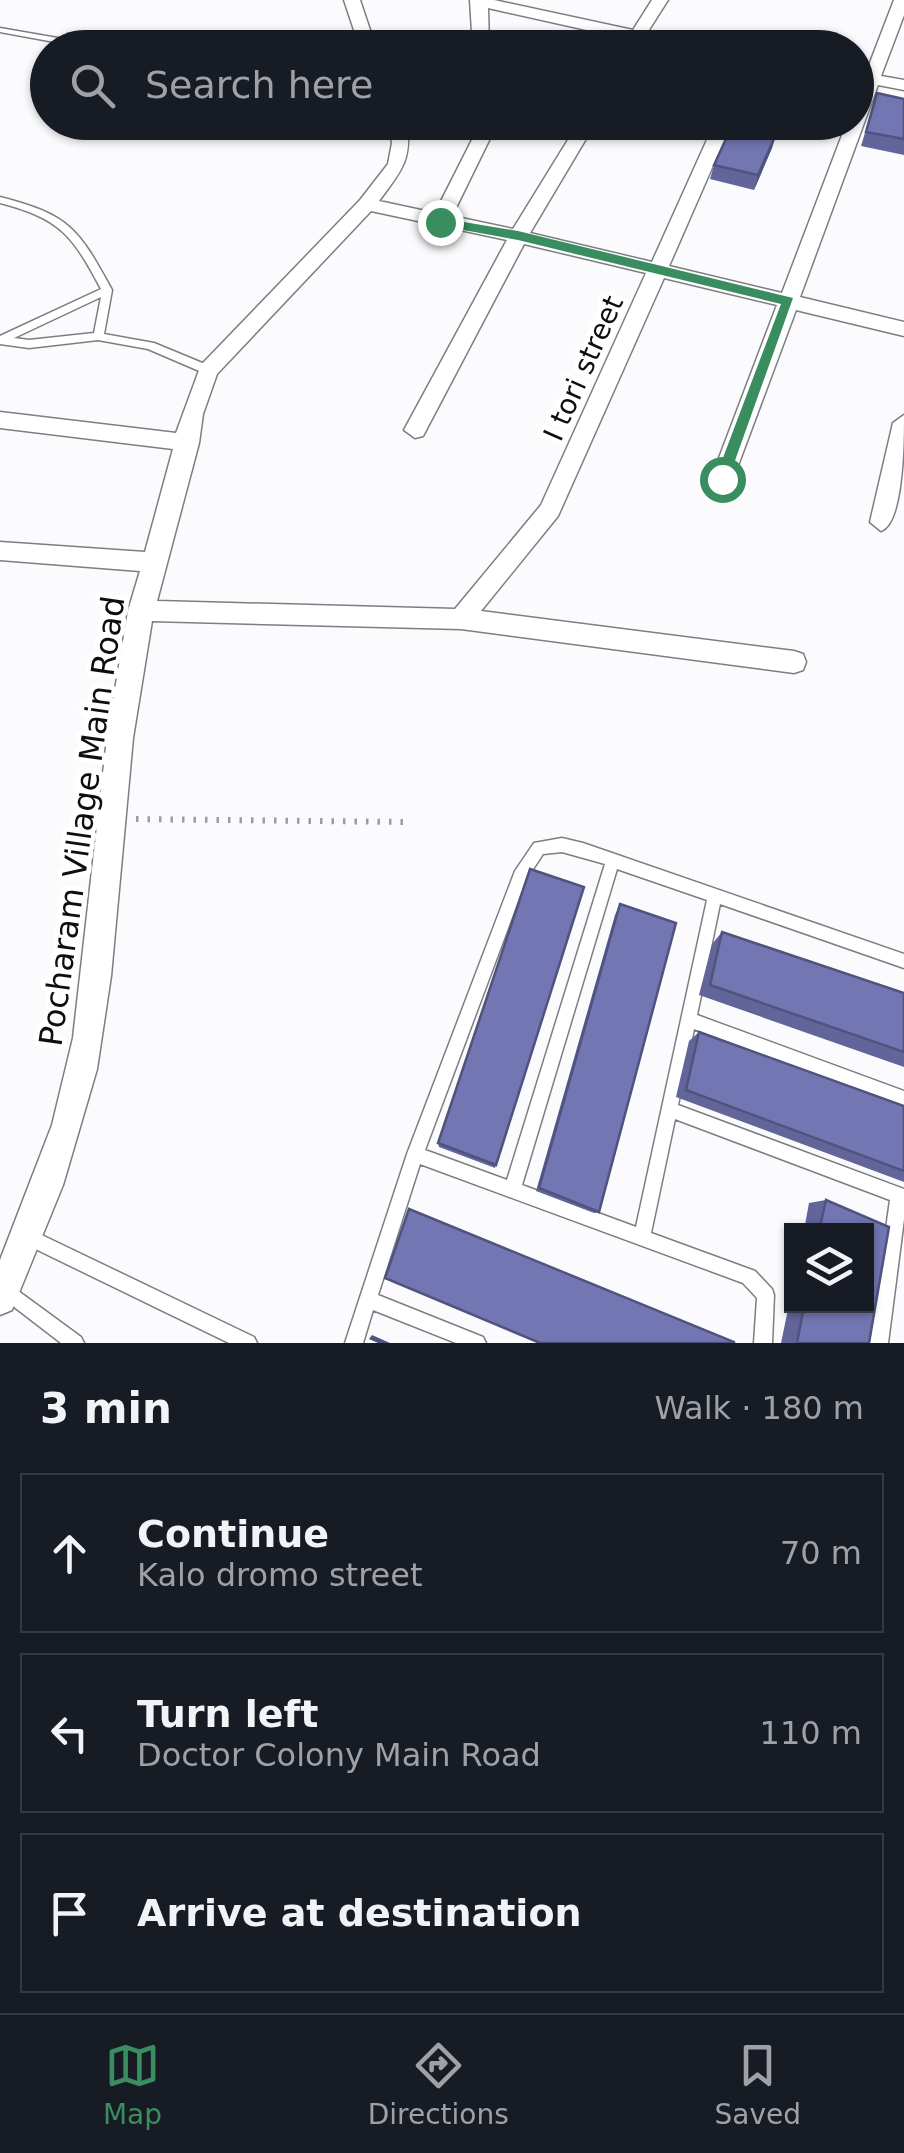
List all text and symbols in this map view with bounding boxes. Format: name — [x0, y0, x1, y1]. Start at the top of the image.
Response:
search box — [30, 30, 874, 140]
icon: search — [65, 58, 120, 113]
text: Search here — [145, 63, 373, 107]
route end — [418, 200, 464, 246]
street label: I tori street — [537, 291, 630, 446]
route start — [700, 457, 746, 503]
street label: Pocharam Village Main Road — [32, 594, 132, 1048]
map controls — [784, 1223, 874, 1313]
button: layers — [784, 1223, 874, 1313]
text: 3 min — [40, 1384, 172, 1433]
text: Walk · 180 m — [654, 1389, 864, 1427]
text: Continue — [137, 1512, 329, 1556]
icon: ahead — [42, 1526, 97, 1581]
text: 70 m — [780, 1534, 862, 1572]
text: Kalo dromo street — [137, 1556, 423, 1594]
text: Turn left — [137, 1692, 318, 1736]
icon: left — [42, 1706, 97, 1761]
text: 110 m — [760, 1714, 862, 1752]
text: Doctor Colony Main Road — [137, 1736, 541, 1774]
icon: arrive — [42, 1886, 97, 1941]
text: Arrive at destination — [137, 1891, 582, 1935]
tab: Map — [103, 2038, 162, 2131]
tab: Directions — [368, 2038, 509, 2131]
tab: Saved — [715, 2038, 801, 2131]

